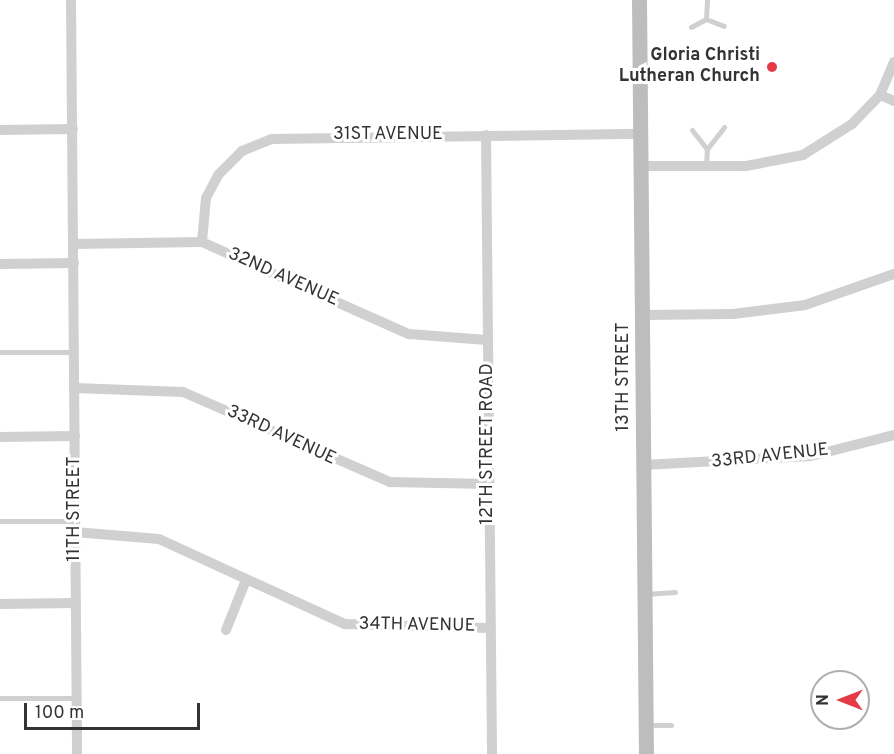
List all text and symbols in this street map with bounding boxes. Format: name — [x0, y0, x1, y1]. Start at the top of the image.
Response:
place label: Gloria Christi Lutheran Church — [619, 46, 760, 88]
marker: Gloria Christi Lutheran Church — [765, 60, 779, 74]
street label: 31ST AVENUE — [332, 124, 444, 146]
street label: 32ND AVENUE — [224, 244, 342, 312]
street label: 13TH STREET — [613, 322, 635, 432]
street label: 12TH STREET ROAD — [477, 363, 499, 525]
street label: 33RD AVENUE — [223, 401, 339, 471]
street label: 33RD AVENUE — [710, 440, 830, 474]
street label: 11TH STREET — [64, 456, 86, 562]
street label: 34TH AVENUE — [358, 614, 476, 638]
north arrow — [810, 670, 870, 730]
scale bar — [27, 691, 202, 729]
text: N — [814, 694, 834, 706]
text: 100 m — [35, 702, 84, 725]

